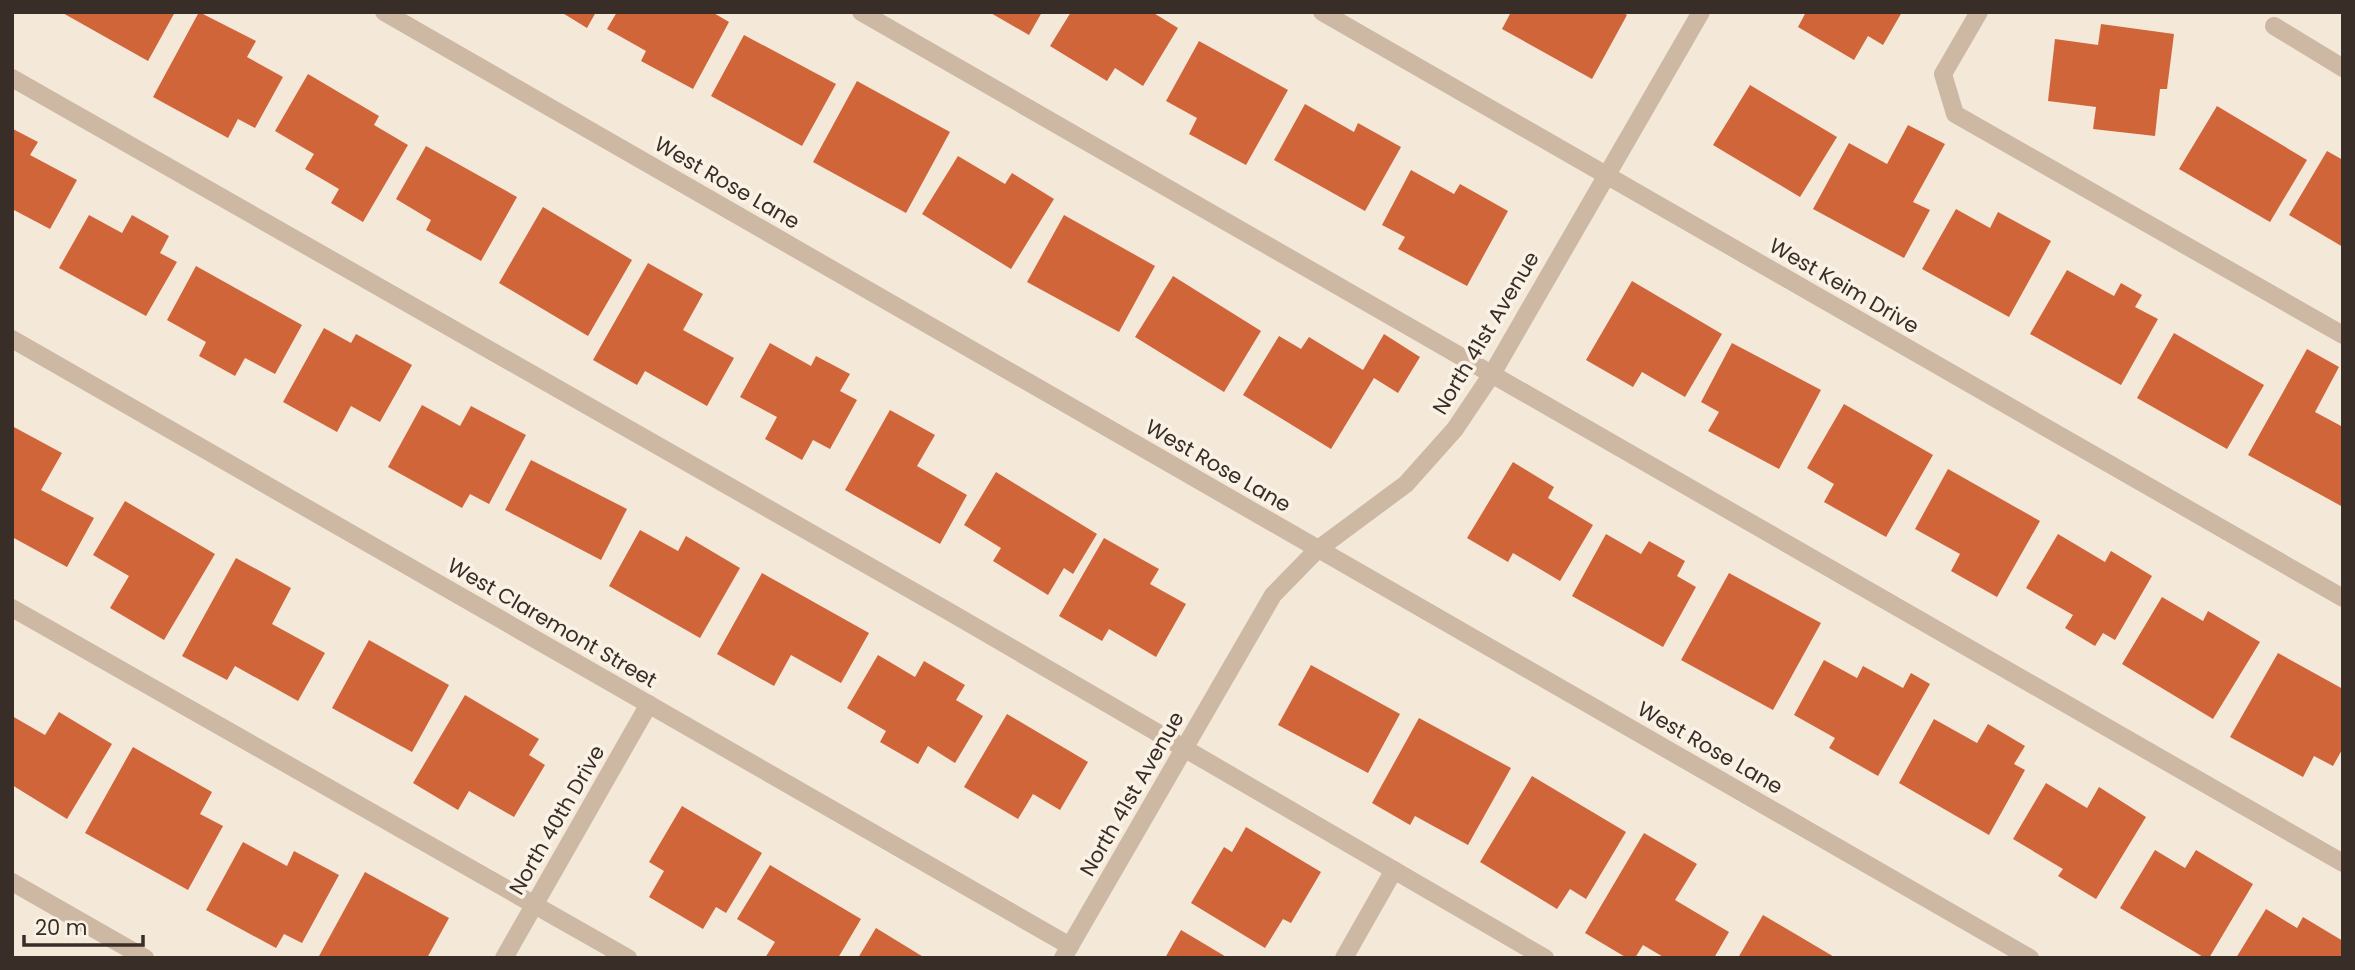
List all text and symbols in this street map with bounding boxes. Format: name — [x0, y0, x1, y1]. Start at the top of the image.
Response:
street label: West Rose Lane — [649, 129, 805, 236]
street label: West Keim Drive — [1764, 231, 1924, 340]
street label: North 41st Avenue — [1425, 246, 1546, 420]
street label: West Rose Lane — [1140, 412, 1296, 519]
street label: West Claremont Street — [442, 551, 662, 694]
street label: West Rose Lane — [1632, 694, 1788, 801]
street label: North 41st Avenue — [1073, 706, 1191, 881]
street label: North 40th Drive — [502, 740, 611, 900]
scale bar — [24, 904, 144, 948]
text: 20 m — [35, 913, 88, 942]

